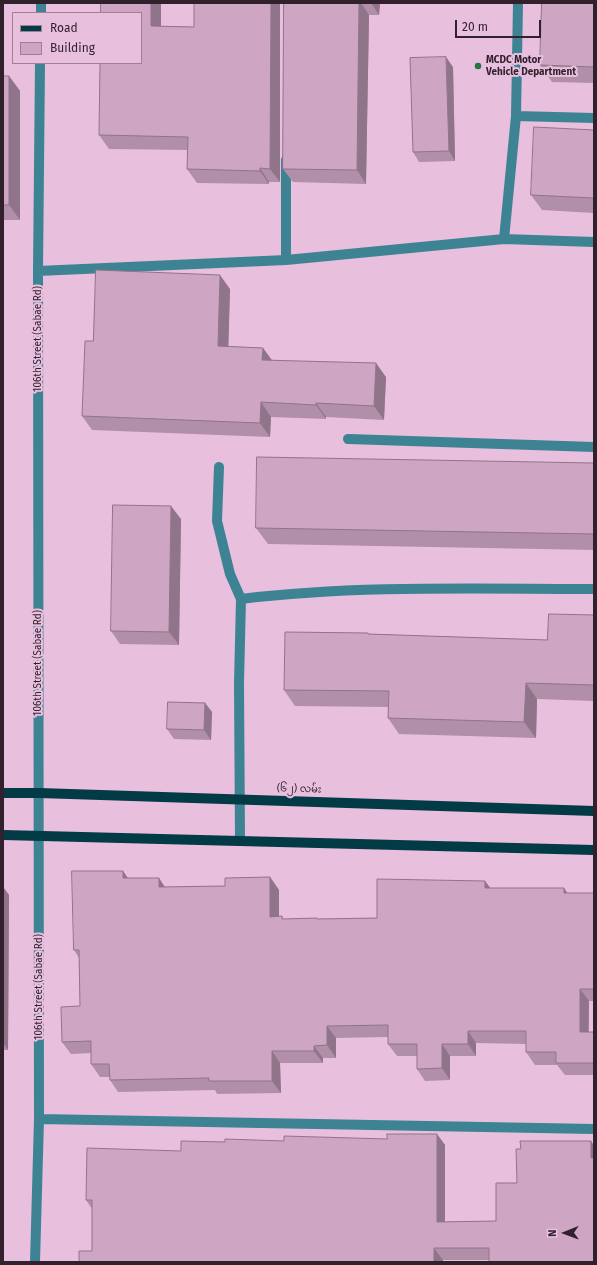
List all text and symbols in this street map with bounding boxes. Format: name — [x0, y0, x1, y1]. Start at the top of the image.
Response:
legend — [12, 12, 142, 64]
scale bar — [457, 12, 543, 38]
text: 20 m — [462, 20, 488, 34]
text: Road — [50, 21, 78, 35]
text: Building — [50, 41, 95, 55]
place label: MCDC Motor Vehicle Department — [486, 54, 576, 78]
marker: MCDC Motor Vehicle Department — [473, 61, 483, 71]
street label: 106th Street (Sabae Rd) — [32, 286, 44, 392]
street label: 106th Street (Sabae Rd) — [32, 610, 44, 716]
street label: (၆၂) လမ်း — [277, 782, 321, 796]
street label: 106th Street (Sabae Rd) — [33, 934, 45, 1040]
north arrow — [545, 1213, 585, 1253]
text: N — [546, 1229, 559, 1237]

